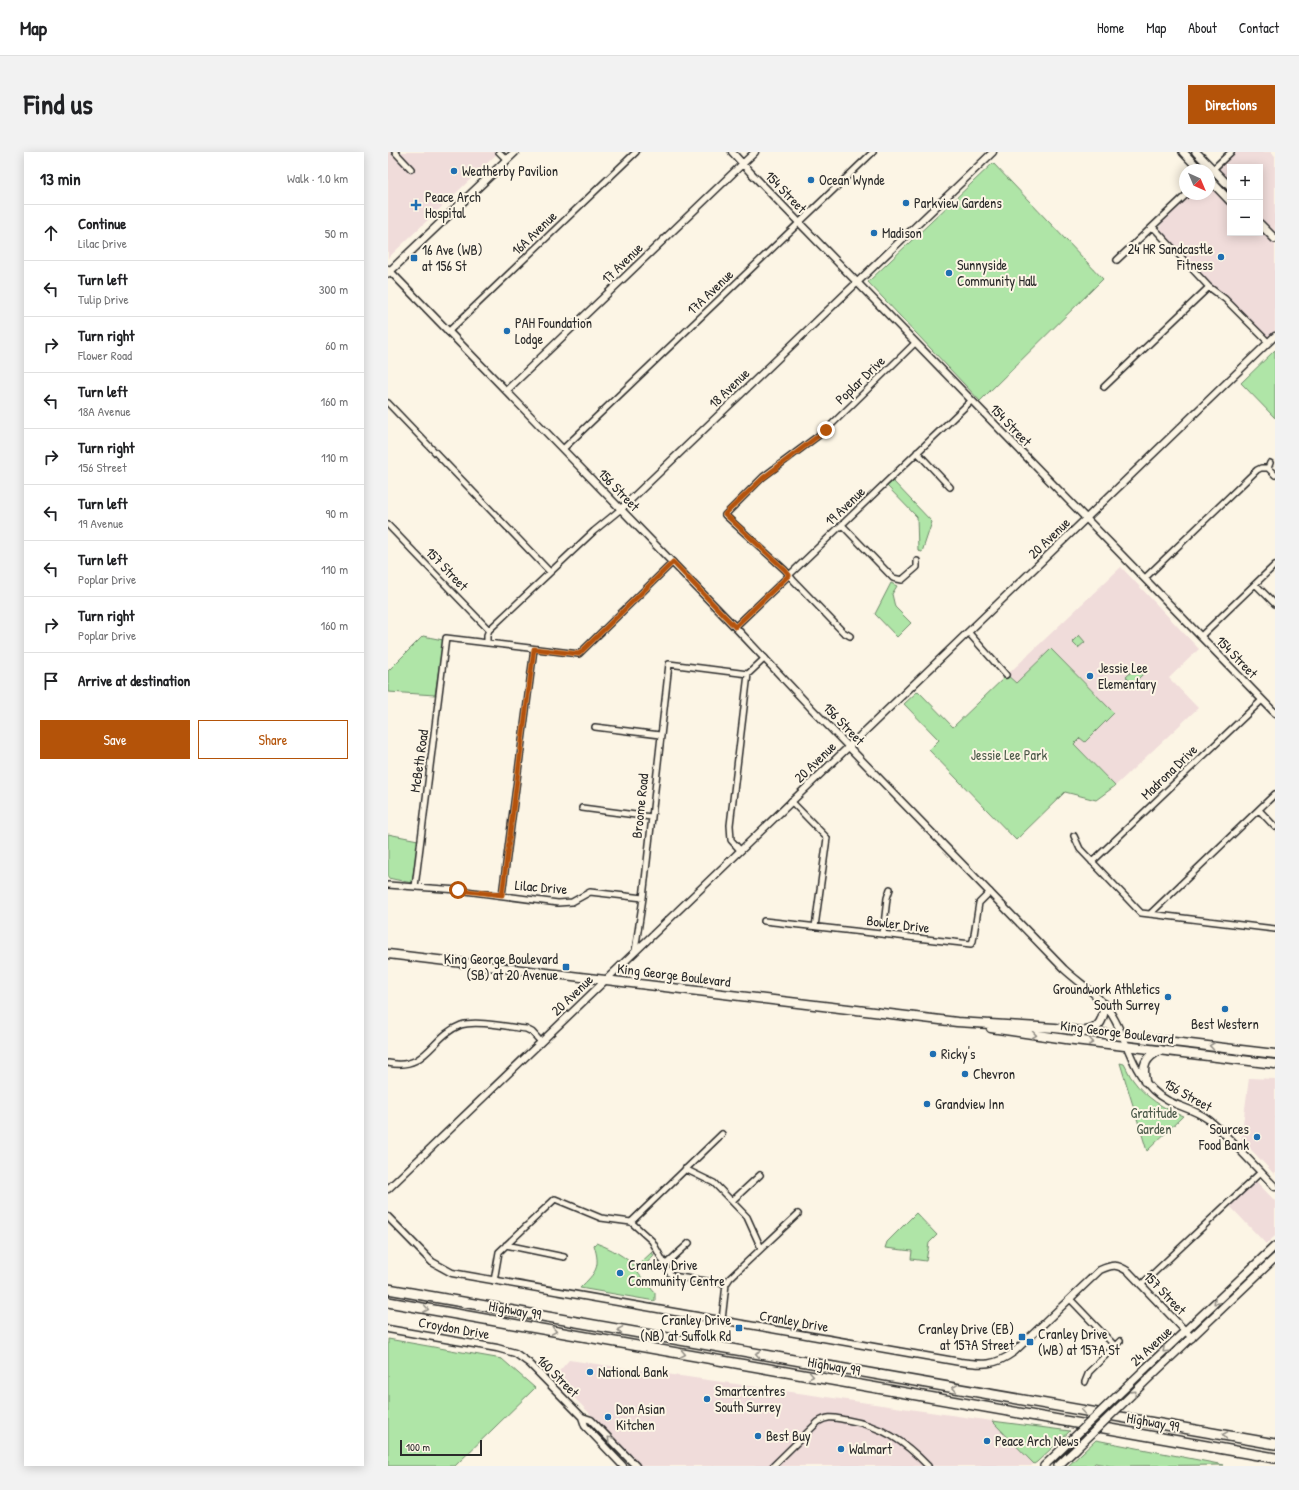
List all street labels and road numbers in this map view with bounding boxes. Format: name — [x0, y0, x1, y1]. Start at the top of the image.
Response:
street label: 154 Street — [761, 166, 811, 217]
street label: 16A Avenue — [507, 206, 561, 259]
street label: 17 Avenue — [597, 238, 647, 287]
street label: 17A Avenue — [682, 265, 737, 318]
street label: Poplar Drive — [831, 351, 890, 409]
street label: 18 Avenue — [704, 363, 753, 412]
street label: 154 Street — [986, 399, 1036, 450]
street label: 156 Street — [594, 464, 645, 515]
street label: 19 Avenue — [820, 482, 869, 529]
street label: 20 Avenue — [1024, 513, 1074, 562]
street label: 157 Street — [422, 543, 473, 595]
street label: 154 Street — [1212, 631, 1262, 682]
street label: 156 Street — [819, 698, 870, 749]
street label: McBeth Road — [405, 728, 432, 794]
street label: 20 Avenue — [790, 737, 840, 786]
street label: Madrona Drive — [1136, 740, 1201, 803]
street label: Broome Road — [627, 772, 652, 839]
street label: Lilac Drive — [514, 875, 568, 898]
street label: Bowler Drive — [865, 910, 931, 937]
street label: King George Boulevard — [616, 958, 732, 992]
street label: 20 Avenue — [547, 970, 597, 1019]
street label: King George Boulevard — [1059, 1015, 1175, 1049]
street label: 156 Street — [1161, 1074, 1216, 1116]
street label: 157 Street — [1140, 1267, 1191, 1319]
street label: Highway 99 — [487, 1296, 543, 1324]
street label: Cranley Drive — [758, 1305, 830, 1337]
street label: Croydon Drive — [417, 1312, 491, 1344]
street label: 24 Avenue — [1126, 1321, 1176, 1370]
street label: 160 Street — [533, 1350, 584, 1401]
street label: Highway 99 — [806, 1352, 862, 1380]
street label: Highway 99 — [1125, 1408, 1181, 1436]

